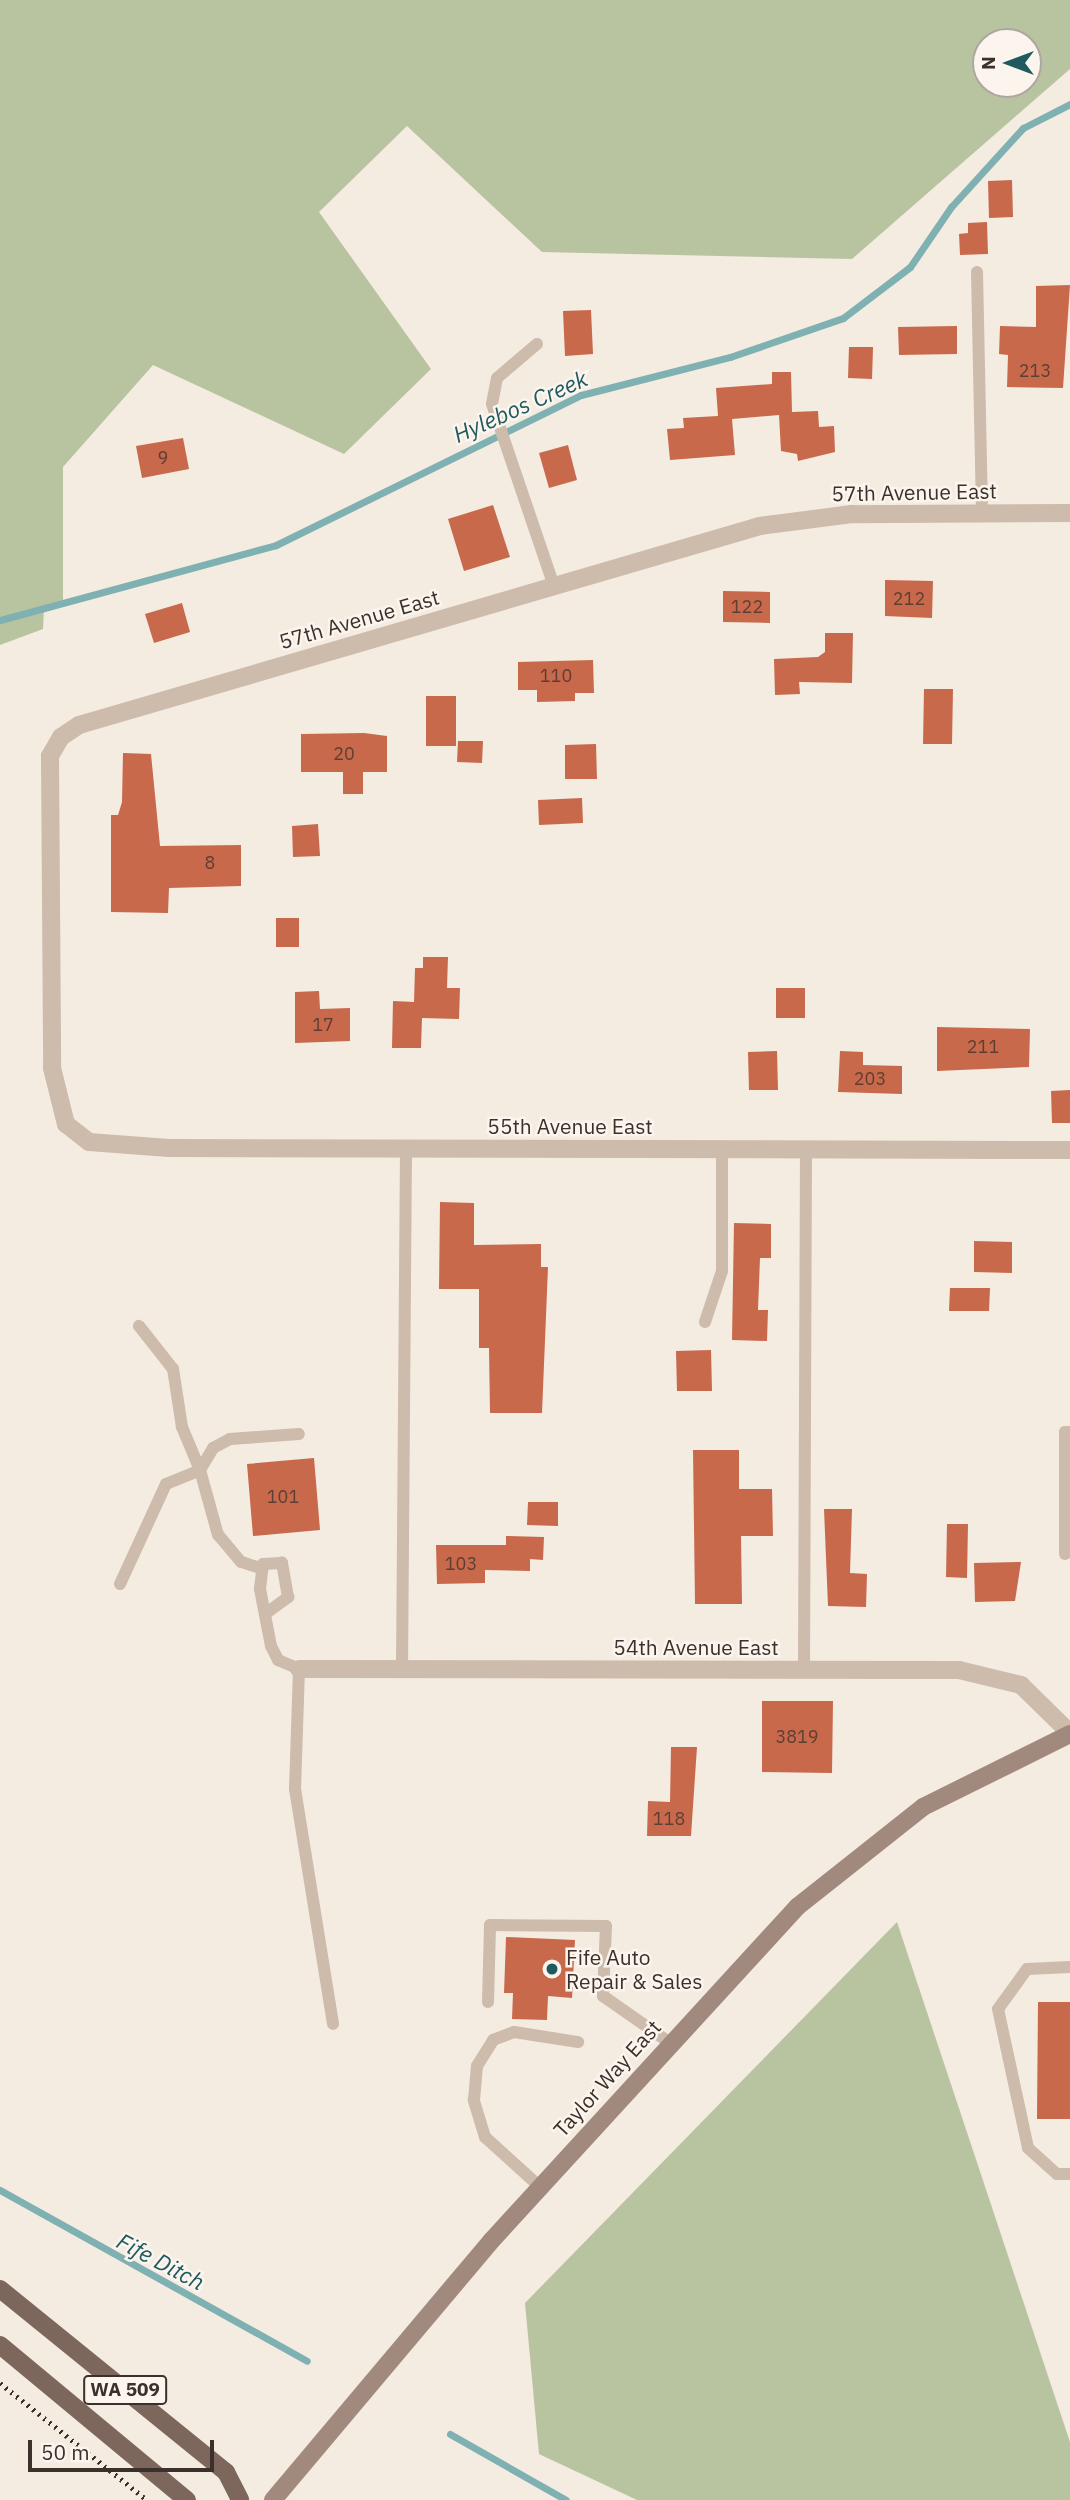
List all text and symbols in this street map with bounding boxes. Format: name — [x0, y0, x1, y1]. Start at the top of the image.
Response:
north arrow — [972, 28, 1042, 98]
text: N — [976, 56, 1000, 70]
house number: 213 — [1019, 360, 1051, 382]
water label: Hylebos Creek — [448, 364, 592, 448]
house number: 9 — [158, 447, 168, 469]
street label: 57th Avenue East — [831, 478, 997, 506]
street label: 57th Avenue East — [276, 584, 442, 654]
house number: 212 — [893, 588, 925, 610]
house number: 122 — [731, 596, 763, 618]
house number: 110 — [540, 665, 572, 687]
house number: 20 — [333, 743, 355, 765]
house number: 8 — [205, 852, 215, 874]
house number: 17 — [312, 1014, 334, 1036]
house number: 211 — [967, 1036, 999, 1058]
house number: 203 — [854, 1068, 886, 1090]
street label: 55th Avenue East — [487, 1113, 653, 1139]
house number: 101 — [267, 1486, 299, 1508]
house number: 103 — [445, 1553, 477, 1575]
street label: 54th Avenue East — [613, 1634, 779, 1660]
house number: 3819 — [775, 1726, 819, 1748]
house number: 118 — [653, 1808, 685, 1830]
place label: Fife Auto Repair & Sales — [566, 1944, 702, 1994]
marker: Fife Auto Repair & Sales — [544, 1961, 560, 1977]
street label: Taylor Way East — [548, 2014, 666, 2142]
water label: Fife Ditch — [112, 2226, 210, 2296]
road number: WA 509 — [83, 2374, 167, 2406]
scale bar — [32, 2426, 217, 2470]
text: 50 m — [41, 2438, 90, 2466]

